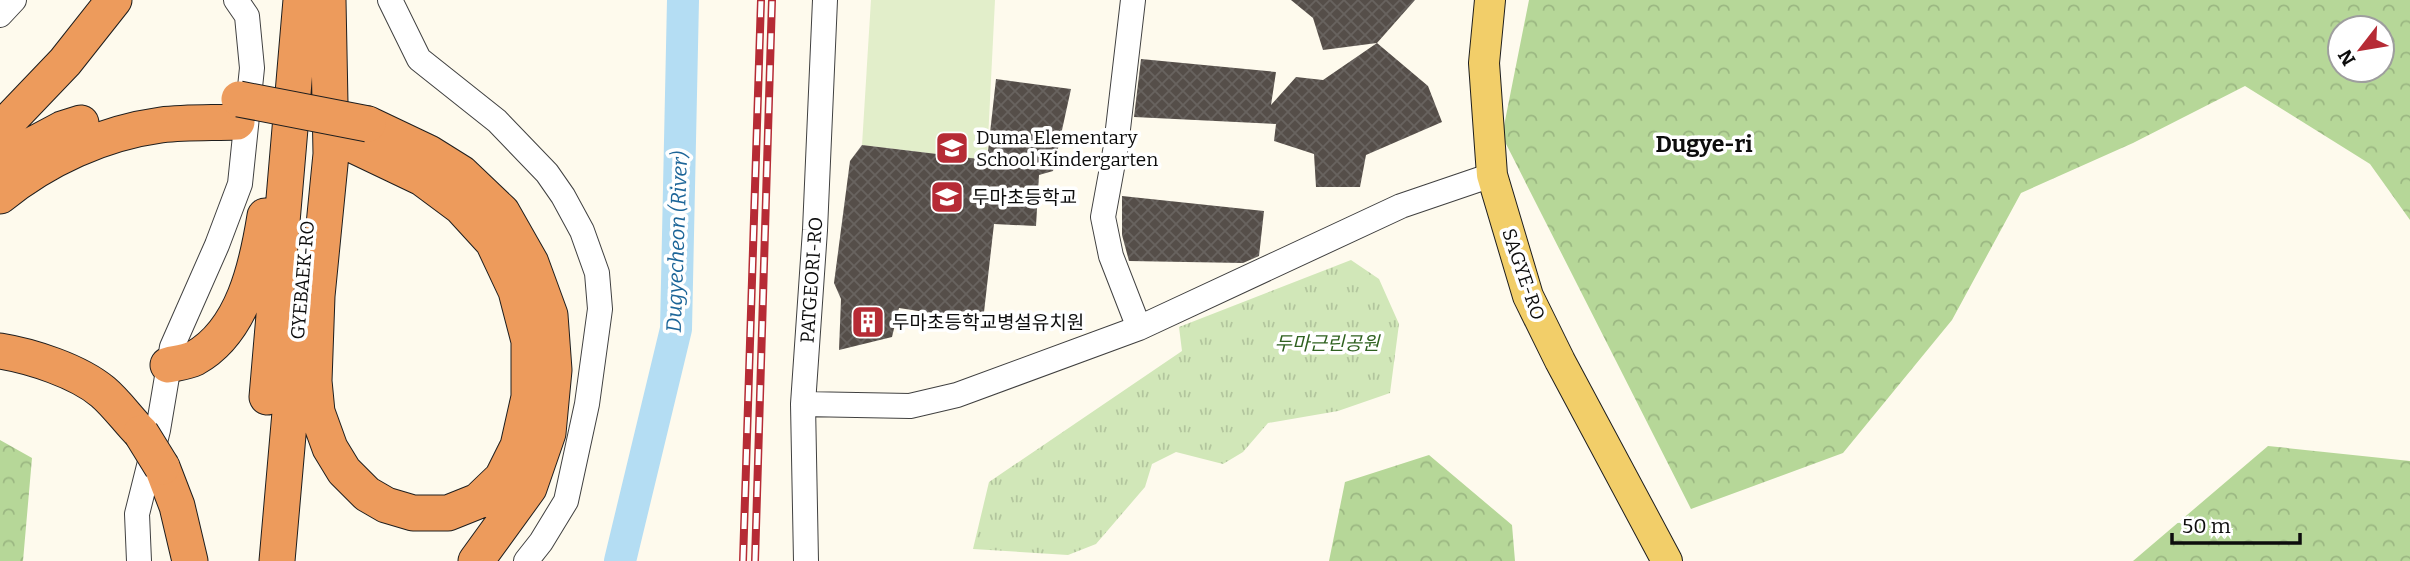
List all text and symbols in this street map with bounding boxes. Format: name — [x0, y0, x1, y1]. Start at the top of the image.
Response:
north arrow — [2326, 14, 2396, 84]
text: N — [2333, 45, 2360, 70]
place label: Duma Elementary School Kindergarten — [976, 126, 1158, 171]
school or university icon: Duma Elementary School Kindergarten — [933, 129, 971, 167]
district label: Dugye-ri — [1655, 130, 1753, 158]
water label: Dugyecheon (River) — [661, 150, 693, 333]
school or university icon: 두마초등학교 — [928, 178, 966, 216]
place label: 두마초등학교 — [972, 186, 1077, 209]
street label: PATGEORI-RO — [796, 216, 827, 344]
street label: GYEBAEK-RO — [286, 220, 319, 341]
street label: SAGYE-RO — [1497, 225, 1550, 323]
building icon: 두마초등학교병설유치원 — [849, 303, 887, 341]
place label: 두마초등학교병설유치원 — [892, 311, 1084, 334]
park label: 두마근린공원 — [1275, 332, 1381, 355]
scale bar — [2172, 502, 2300, 546]
text: 50 m — [2182, 513, 2231, 539]

